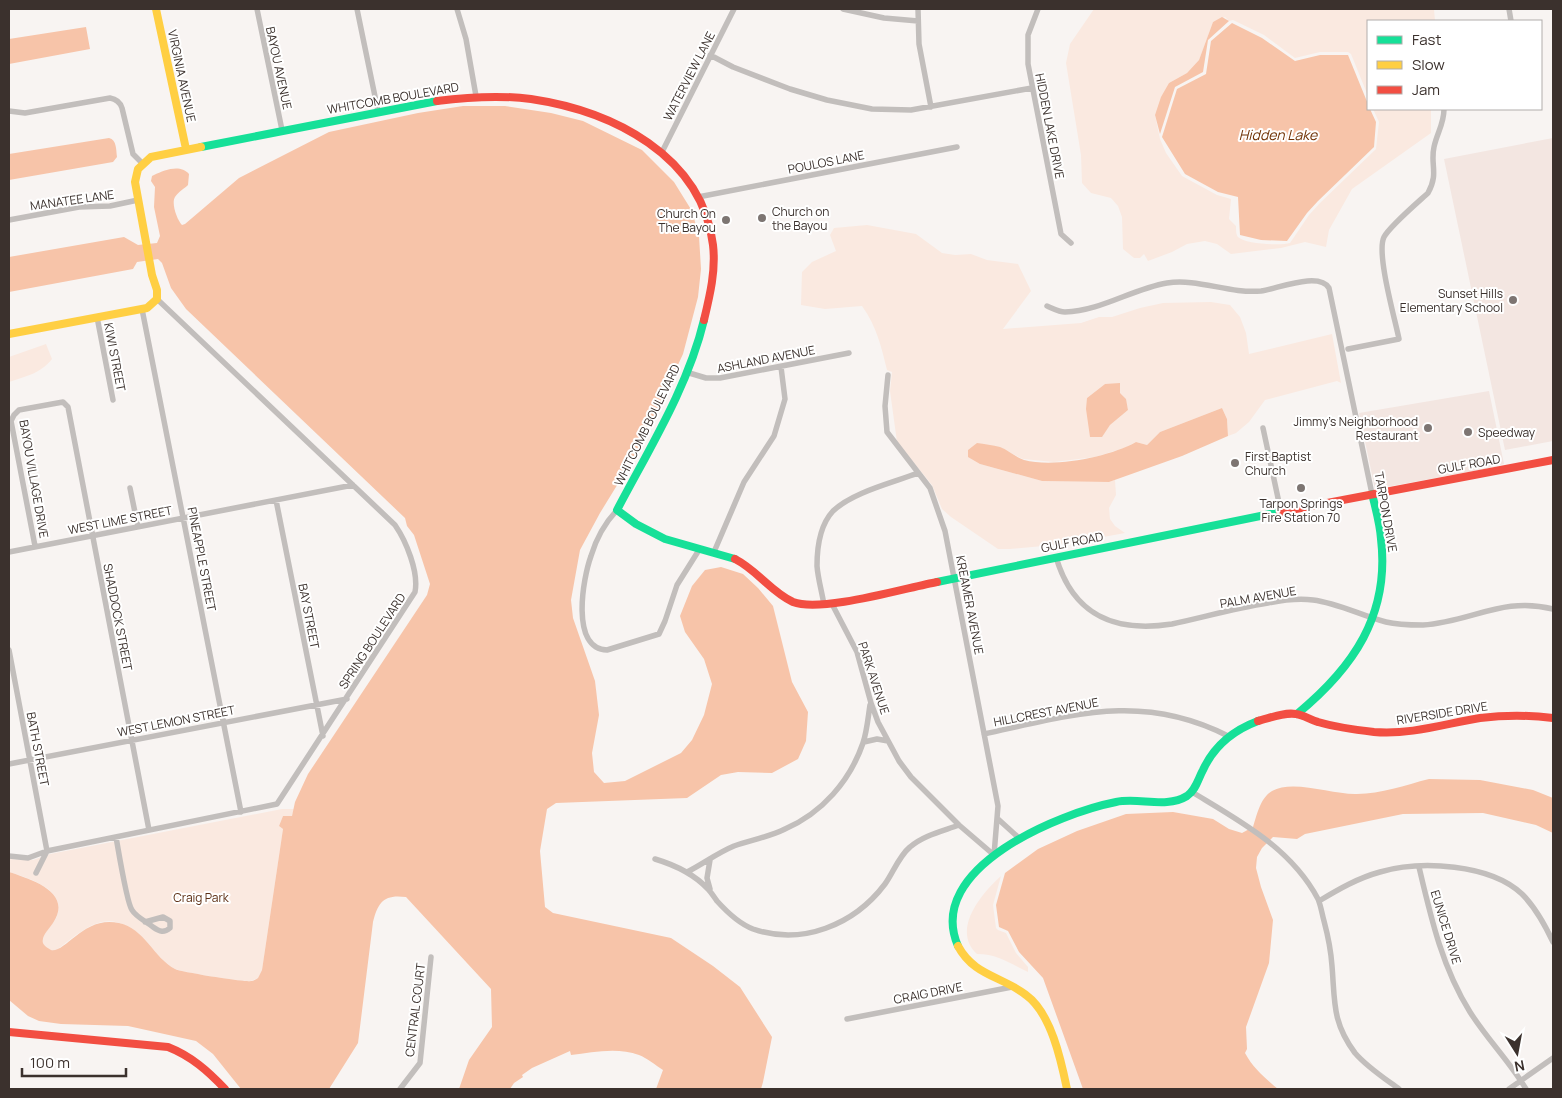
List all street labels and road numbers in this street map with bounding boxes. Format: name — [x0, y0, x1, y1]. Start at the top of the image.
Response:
street label: BAYOU AVENUE — [262, 25, 296, 111]
street label: VIRGINIA AVENUE — [164, 28, 200, 124]
street label: WATERVIEW LANE — [659, 28, 719, 124]
street label: HIDDEN LAKE DRIVE — [1031, 72, 1069, 180]
street label: WHITCOMB BOULEVARD — [326, 78, 460, 118]
street label: POULOS LANE — [786, 146, 866, 178]
street label: MANATEE LANE — [29, 186, 115, 214]
street label: KIWI STREET — [100, 321, 130, 393]
street label: ASHLAND AVENUE — [715, 341, 817, 377]
street label: WHITCOMB BOULEVARD — [610, 361, 684, 489]
street label: BAYOU VILLAGE DRIVE — [15, 419, 53, 540]
street label: GULF ROAD — [1436, 450, 1502, 478]
street label: TARPON DRIVE — [1371, 471, 1401, 554]
street label: WEST LIME STREET — [67, 501, 174, 538]
street label: PINEAPPLE STREET — [184, 506, 221, 613]
street label: GULF ROAD — [1039, 528, 1105, 556]
street label: KREAMER AVENUE — [952, 554, 988, 656]
street label: SHADDOCK STREET — [99, 562, 137, 673]
street label: BAY STREET — [294, 582, 324, 651]
street label: PALM AVENUE — [1219, 582, 1298, 612]
street label: SPRING BOULEVARD — [335, 590, 409, 692]
street label: PARK AVENUE — [854, 640, 894, 717]
street label: HILLCREST AVENUE — [992, 693, 1100, 731]
street label: RIVERSIDE DRIVE — [1395, 697, 1489, 729]
street label: WEST LEMON STREET — [116, 701, 237, 741]
street label: BATH STREET — [23, 711, 54, 788]
street label: EUNICE DRIVE — [1427, 888, 1465, 966]
street label: CENTRAL COURT — [401, 961, 429, 1058]
street label: CRAIG DRIVE — [892, 978, 964, 1008]

